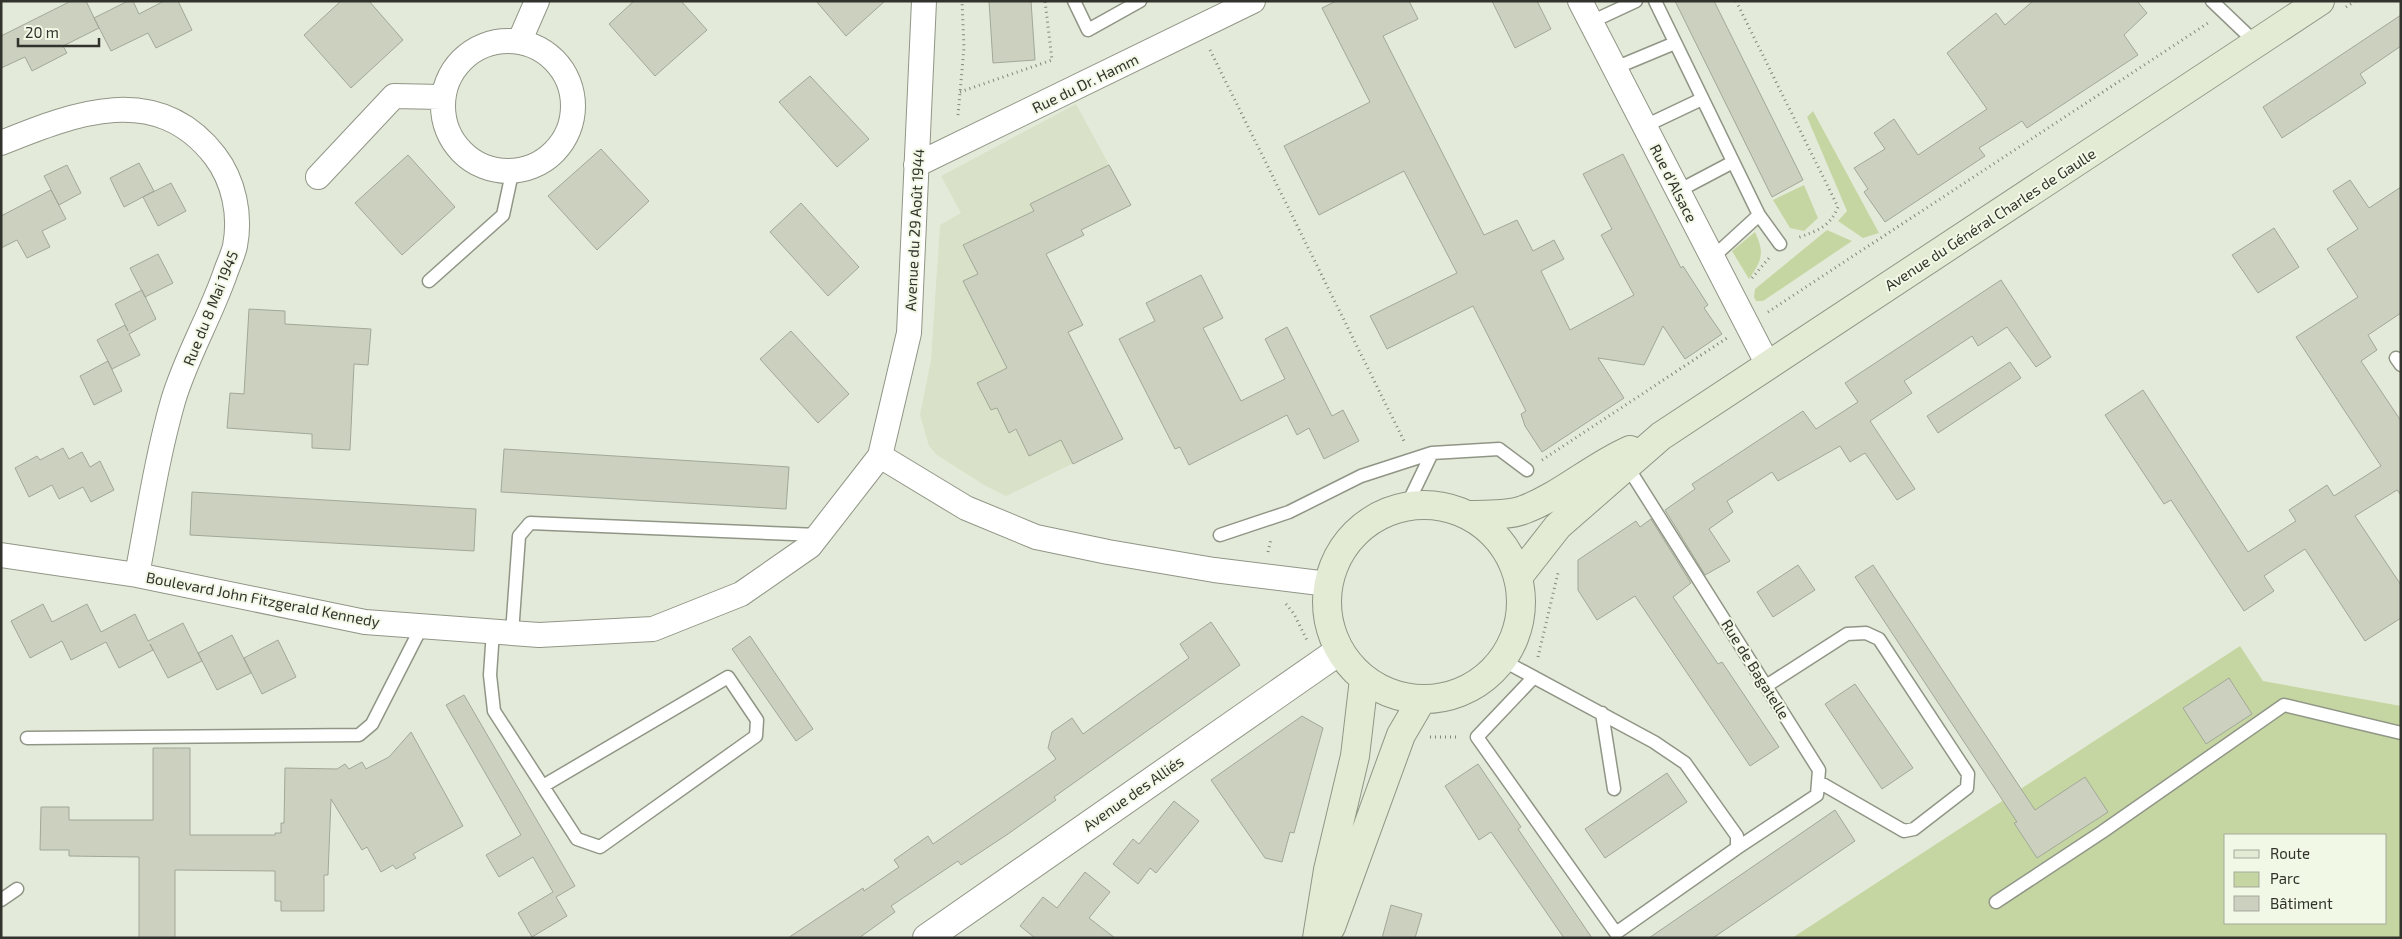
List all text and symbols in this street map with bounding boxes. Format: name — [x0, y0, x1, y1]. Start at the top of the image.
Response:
scale bar — [18, 15, 99, 47]
text: 20 m — [25, 23, 59, 41]
street label: Rue du Dr. Hamm — [1029, 49, 1141, 117]
street label: Rue d'Alsace — [1647, 141, 1701, 225]
street label: Avenue du Général Charles de Gaulle — [1881, 144, 2099, 294]
street label: Avenue du 29 Août 1944 — [901, 148, 927, 312]
street label: Rue du 8 Mai 1945 — [179, 248, 241, 368]
street label: Boulevard John Fitzgerald Kennedy — [145, 567, 381, 631]
street label: Rue de Bagatelle — [1718, 616, 1794, 722]
street label: Avenue des Alliés — [1079, 752, 1187, 834]
legend — [2224, 834, 2387, 924]
text: Route — [2270, 844, 2310, 862]
text: Parc — [2270, 869, 2300, 887]
text: Bâtiment — [2270, 894, 2333, 912]

